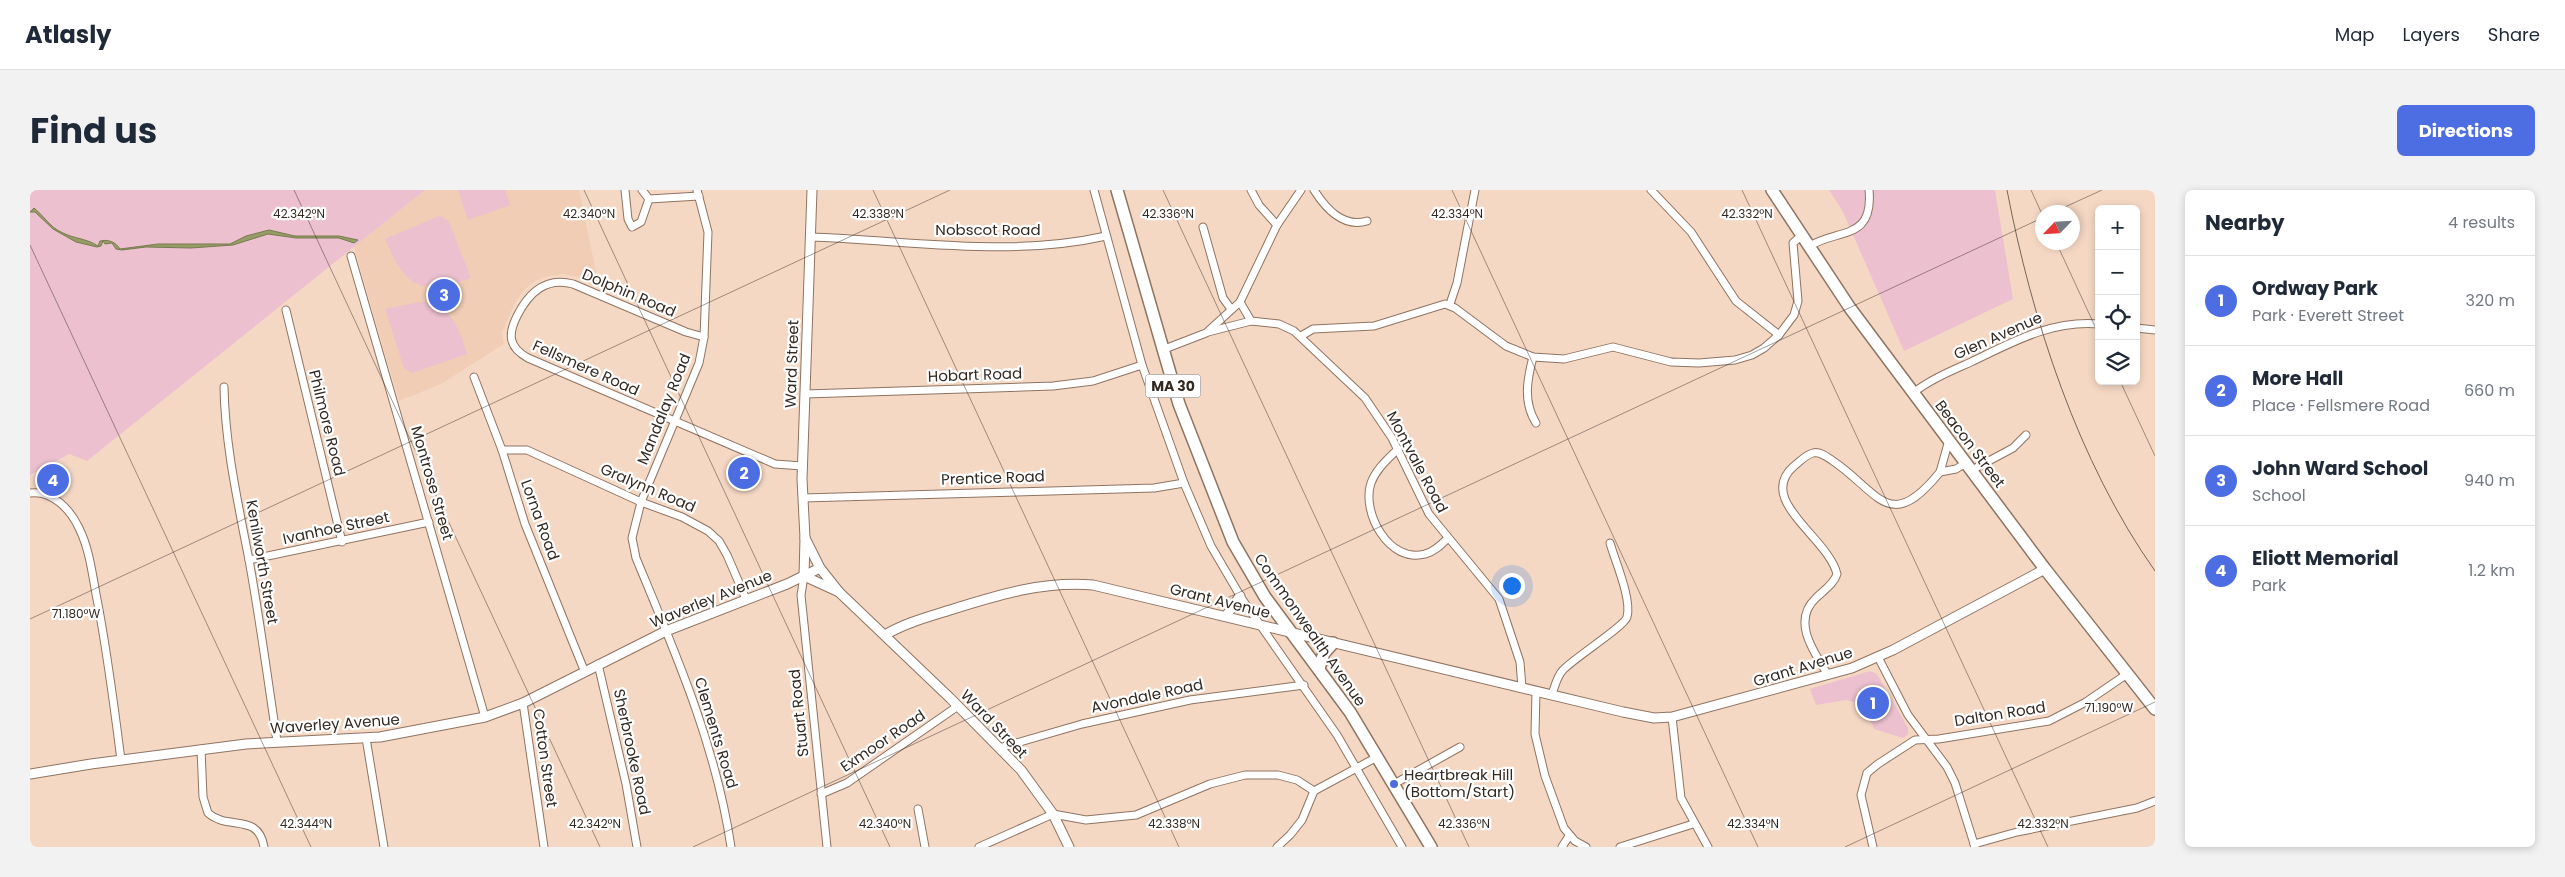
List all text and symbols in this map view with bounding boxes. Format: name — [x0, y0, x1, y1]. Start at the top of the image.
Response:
text: Atlasly — [25, 18, 111, 51]
text: Map — [2335, 22, 2375, 47]
text: Layers — [2403, 22, 2460, 47]
text: Share — [2488, 22, 2540, 47]
button: Directions — [2397, 105, 2535, 156]
text: Find us — [30, 106, 157, 155]
text: 42.342°N — [273, 205, 325, 222]
text: 42.340°N — [563, 205, 615, 222]
text: 42.338°N — [852, 205, 904, 222]
text: 42.336°N — [1142, 205, 1194, 222]
text: 42.334°N — [1431, 205, 1483, 222]
text: 42.332°N — [1721, 205, 1773, 222]
north arrow — [2035, 205, 2080, 250]
map controls — [2095, 205, 2140, 385]
button: + — [2095, 205, 2140, 250]
text: Nearby — [2205, 208, 2285, 237]
text: 4 results — [2448, 211, 2515, 234]
street label: Nobscot Road — [935, 219, 1041, 240]
button: − — [2095, 250, 2140, 295]
street label: Dolphin Road — [579, 263, 679, 322]
text: Ordway Park — [2252, 275, 2378, 302]
pin: 3 — [428, 276, 460, 314]
text: 1 — [2218, 289, 2224, 312]
text: 320 m — [2466, 289, 2515, 312]
button: locate — [2095, 295, 2140, 340]
text: Park · Everett Street — [2252, 304, 2404, 327]
street label: Glen Avenue — [1950, 307, 2045, 364]
street label: Ward Street — [779, 319, 804, 409]
street label: Fellsmere Road — [530, 335, 643, 400]
button: layers — [2095, 340, 2140, 385]
street label: Mandalay Road — [632, 350, 695, 468]
street label: Hobart Road — [927, 362, 1022, 387]
text: More Hall — [2252, 365, 2343, 392]
street label: Philmore Road — [304, 368, 351, 478]
road number: MA 30 — [1146, 375, 1200, 398]
text: 2 — [2216, 379, 2226, 402]
text: 660 m — [2464, 379, 2515, 402]
text: Place · Fellsmere Road — [2252, 394, 2430, 417]
street label: Beacon Street — [1930, 396, 2010, 492]
street label: Montvale Road — [1382, 407, 1453, 516]
street label: Montrose Street — [406, 423, 459, 542]
pin: 2 — [728, 454, 760, 492]
text: John Ward School — [2252, 455, 2428, 482]
street label: Gralynn Road — [597, 458, 699, 517]
pin: 4 — [37, 461, 69, 499]
street label: Prentice Road — [941, 465, 1045, 490]
text: 3 — [2216, 469, 2226, 492]
text: 940 m — [2464, 469, 2515, 492]
street label: Lorna Road — [516, 477, 565, 563]
text: School — [2252, 484, 2306, 507]
street label: Kenilworth Street — [241, 498, 284, 626]
street label: Ivanhoe Street — [281, 506, 391, 549]
text: Eliott Memorial — [2252, 545, 2399, 572]
street label: Commonwealth Avenue — [1250, 549, 1371, 710]
text: 4 — [2216, 559, 2226, 582]
text: 1.2 km — [2468, 559, 2515, 582]
street label: Waverley Avenue — [647, 564, 775, 633]
your location — [1499, 573, 1525, 599]
text: Park — [2252, 574, 2286, 597]
street label: Grant Avenue — [1168, 578, 1273, 623]
text: 71.180°W — [52, 605, 101, 622]
street label: Grant Avenue — [1751, 641, 1855, 692]
street label: Stuart Road — [783, 668, 814, 758]
street label: Avondale Road — [1089, 673, 1205, 718]
street label: Clements Road — [690, 675, 743, 791]
pin: 1 — [1857, 684, 1889, 722]
street label: Ward Street — [956, 685, 1033, 763]
street label: Sherbrooke Road — [609, 687, 656, 817]
street label: Dalton Road — [1953, 696, 2047, 731]
text: 71.190°W — [2085, 699, 2134, 716]
street label: Exmoor Road — [836, 704, 929, 777]
street label: Cotton Street — [528, 707, 563, 809]
street label: Waverley Avenue — [269, 708, 400, 739]
place label: Heartbreak Hill (Bottom/Start) — [1404, 764, 1515, 802]
marker: Heartbreak Hill (Bottom/Start) — [1388, 778, 1400, 790]
text: 42.344°N — [280, 815, 332, 832]
text: 42.342°N — [569, 815, 621, 832]
text: 42.340°N — [859, 815, 911, 832]
text: 42.338°N — [1148, 815, 1200, 832]
text: 42.336°N — [1438, 815, 1490, 832]
text: 42.334°N — [1727, 815, 1779, 832]
text: 42.332°N — [2017, 815, 2069, 832]

